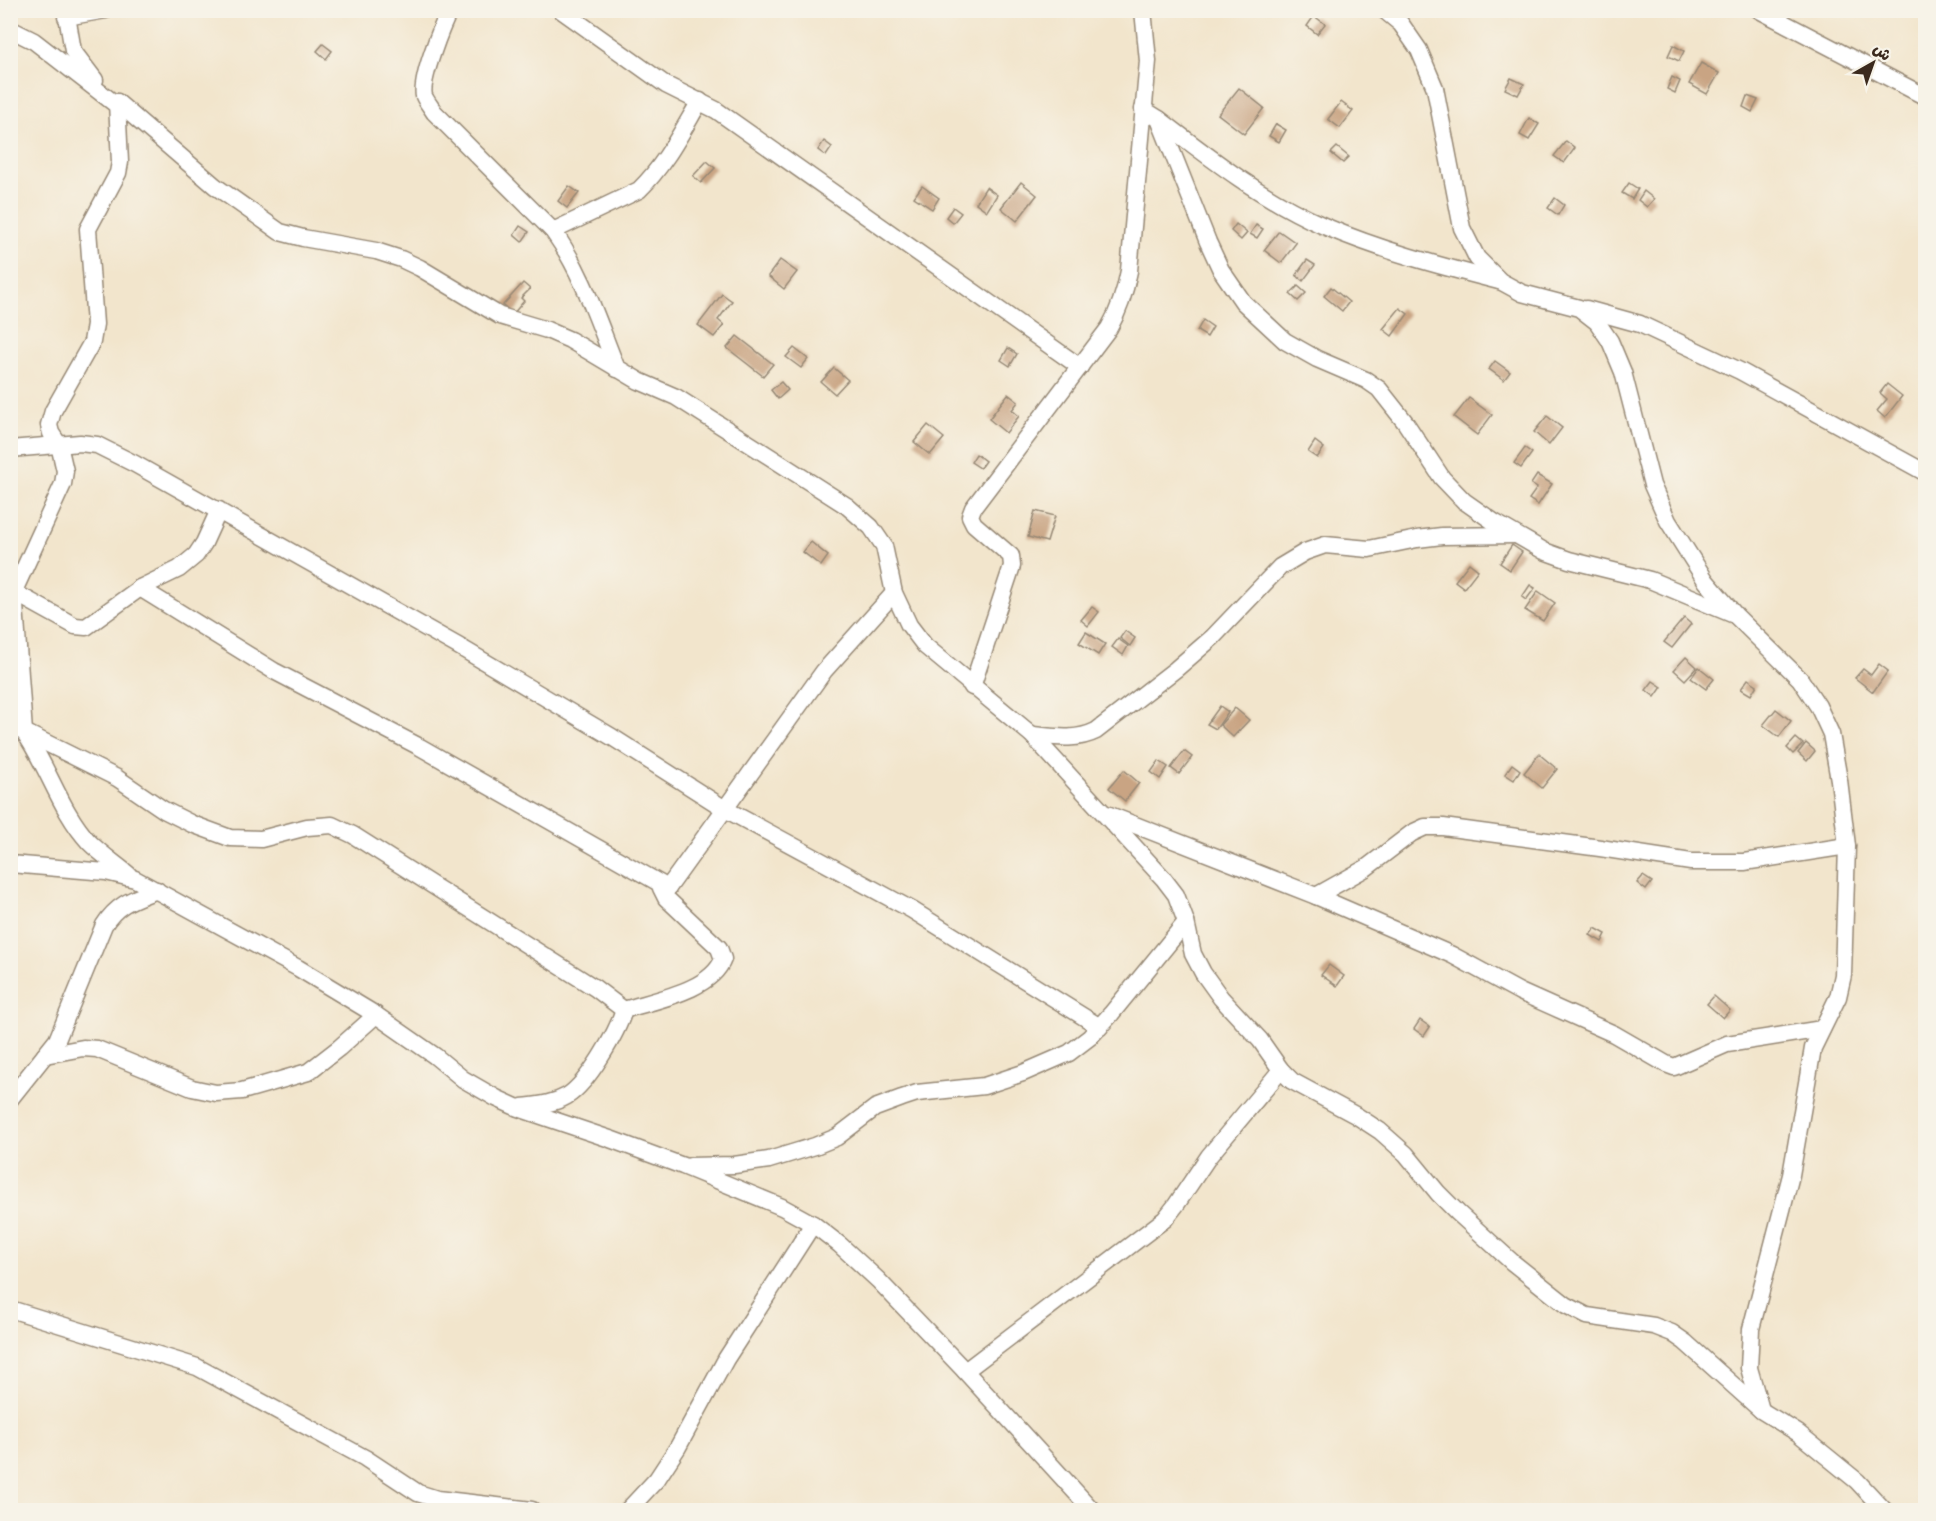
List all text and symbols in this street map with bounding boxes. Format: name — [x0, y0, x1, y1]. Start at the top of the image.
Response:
north arrow — [1843, 33, 1903, 93]
text: ش — [1866, 35, 1898, 69]

